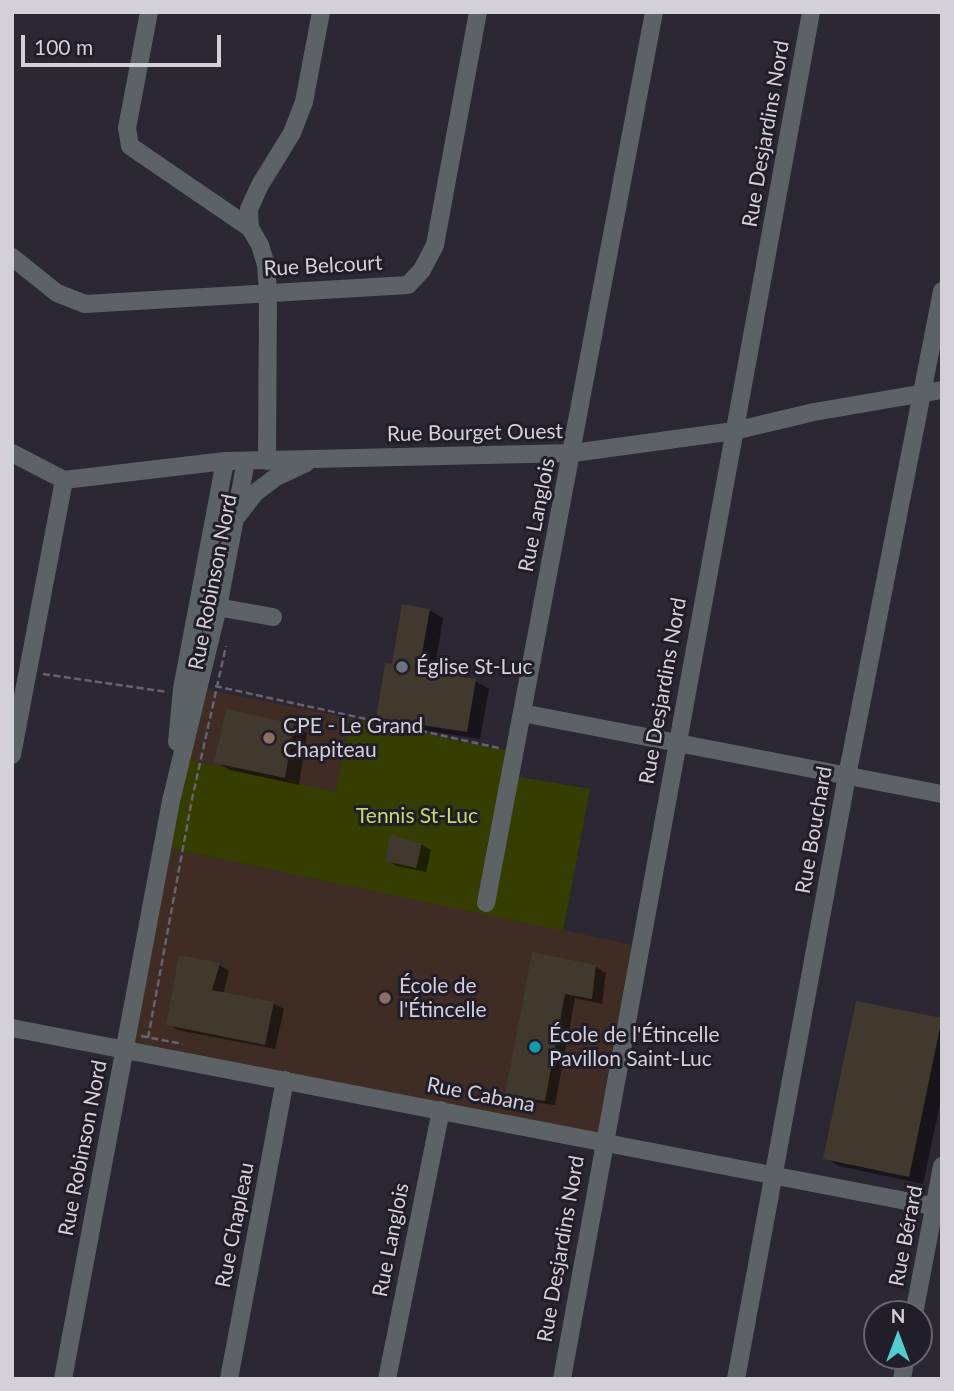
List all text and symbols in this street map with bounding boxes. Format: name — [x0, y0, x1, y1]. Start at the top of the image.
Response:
scale bar — [24, 21, 224, 65]
text: 100 m — [34, 34, 93, 59]
street label: Rue Desjardins Nord — [737, 39, 795, 229]
street label: Rue Belcourt — [263, 250, 383, 282]
street label: Rue Bourget Ouest — [387, 419, 563, 447]
street label: Rue Langlois — [514, 456, 560, 574]
street label: Rue Robinson Nord — [184, 492, 242, 672]
street label: Rue Desjardins Nord — [634, 596, 692, 786]
place label: Église St-Luc — [416, 654, 532, 680]
marker: Église St-Luc — [394, 659, 410, 675]
place label: CPE - Le Grand Chapiteau — [283, 713, 423, 763]
marker: CPE - Le Grand Chapiteau — [261, 730, 277, 746]
street label: Rue Bouchard — [790, 764, 838, 896]
park label: Tennis St-Luc — [356, 803, 478, 829]
place label: École de l'Étincelle — [399, 973, 486, 1023]
marker: École de l'Étincelle — [377, 990, 393, 1006]
place label: École de l'Étincelle Pavillon Saint-Luc — [549, 1022, 719, 1072]
marker: École de l'Étincelle Pavillon Saint-Luc — [527, 1039, 543, 1055]
street label: Rue Robinson Nord — [54, 1058, 112, 1238]
street label: Rue Cabana — [425, 1072, 537, 1118]
street label: Rue Desjardins Nord — [532, 1154, 590, 1344]
street label: Rue Chapleau — [211, 1160, 259, 1290]
street label: Rue Langlois — [368, 1181, 414, 1299]
street label: Rue Bérard — [884, 1183, 928, 1289]
north arrow — [863, 1300, 933, 1370]
text: N — [891, 1304, 905, 1327]

